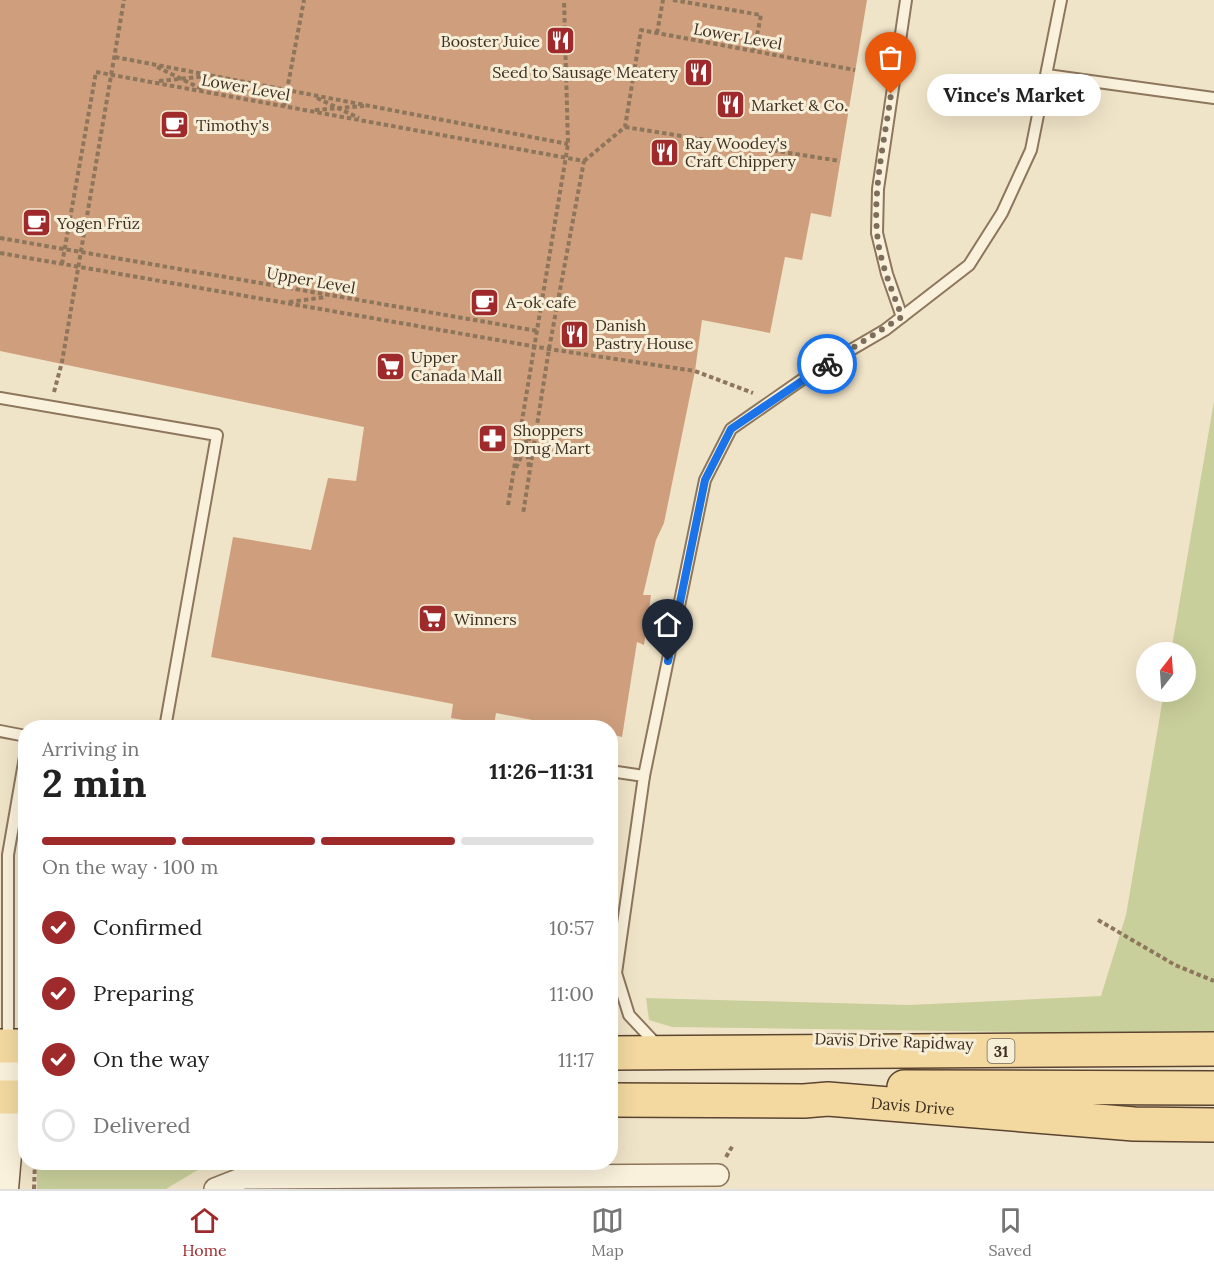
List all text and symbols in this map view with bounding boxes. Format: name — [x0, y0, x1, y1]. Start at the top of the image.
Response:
street label: Lower Level — [692, 18, 784, 54]
restaurant icon: Booster Juice — [545, 25, 577, 57]
place label: Booster Juice — [441, 31, 540, 51]
pin — [865, 32, 916, 94]
icon: bag — [874, 41, 907, 74]
restaurant icon: Seed to Sausage Meatery — [683, 56, 715, 88]
place label: Seed to Sausage Meatery — [492, 62, 679, 82]
street label: Lower Level — [200, 69, 292, 105]
callout: Vince's Market — [927, 73, 1101, 115]
text: Vince's Market — [943, 82, 1085, 107]
restaurant icon: Market & Co. — [714, 89, 746, 121]
place label: Market & Co. — [751, 95, 848, 115]
cafe icon: Timothy's — [159, 109, 191, 141]
place label: Timothy's — [196, 115, 269, 135]
place label: Ray Woodey's Craft Chippery — [685, 133, 796, 171]
restaurant icon: Ray Woodey's Craft Chippery — [648, 136, 680, 168]
cafe icon: Yogen Früz — [20, 207, 52, 239]
place label: Yogen Früz — [56, 213, 140, 233]
street label: Upper Level — [265, 262, 357, 298]
cafe icon: A-ok cafe — [469, 286, 501, 318]
place label: A-ok cafe — [505, 292, 577, 312]
place label: Danish Pastry House — [595, 315, 694, 353]
restaurant icon: Danish Pastry House — [558, 318, 590, 350]
courier — [797, 334, 857, 394]
place label: Upper Canada Mall — [411, 347, 502, 385]
icon: bike — [811, 348, 844, 381]
supermarket icon: Upper Canada Mall — [374, 350, 406, 382]
place label: Shoppers Drug Mart — [513, 420, 591, 458]
pharmacy icon: Shoppers Drug Mart — [476, 423, 508, 455]
pin — [642, 599, 693, 661]
supermarket icon: Winners — [417, 603, 449, 635]
icon: home — [651, 608, 684, 641]
place label: Winners — [454, 609, 517, 629]
north arrow — [1136, 642, 1196, 702]
map controls — [1136, 642, 1196, 702]
text: Arriving in — [42, 736, 139, 761]
text: 11:26–11:31 — [489, 757, 594, 785]
text: 2 min — [42, 758, 147, 808]
text: On the way · 100 m — [42, 854, 218, 879]
icon: check — [42, 911, 75, 944]
text: Confirmed — [93, 913, 202, 941]
text: 10:57 — [549, 915, 594, 940]
icon: check — [42, 977, 75, 1010]
text: Preparing — [93, 979, 193, 1007]
text: 11:00 — [550, 981, 594, 1006]
street label: Davis Drive Rapidway — [814, 1028, 975, 1054]
road number: 31 — [988, 1039, 1014, 1063]
icon: check — [42, 1043, 75, 1076]
text: On the way — [93, 1045, 209, 1073]
text: 11:17 — [558, 1047, 594, 1072]
street label: Davis Drive — [870, 1093, 956, 1119]
text: Delivered — [93, 1111, 191, 1139]
tab: Home — [182, 1204, 227, 1260]
tab: Map — [591, 1204, 624, 1260]
tab: Saved — [988, 1204, 1032, 1260]

